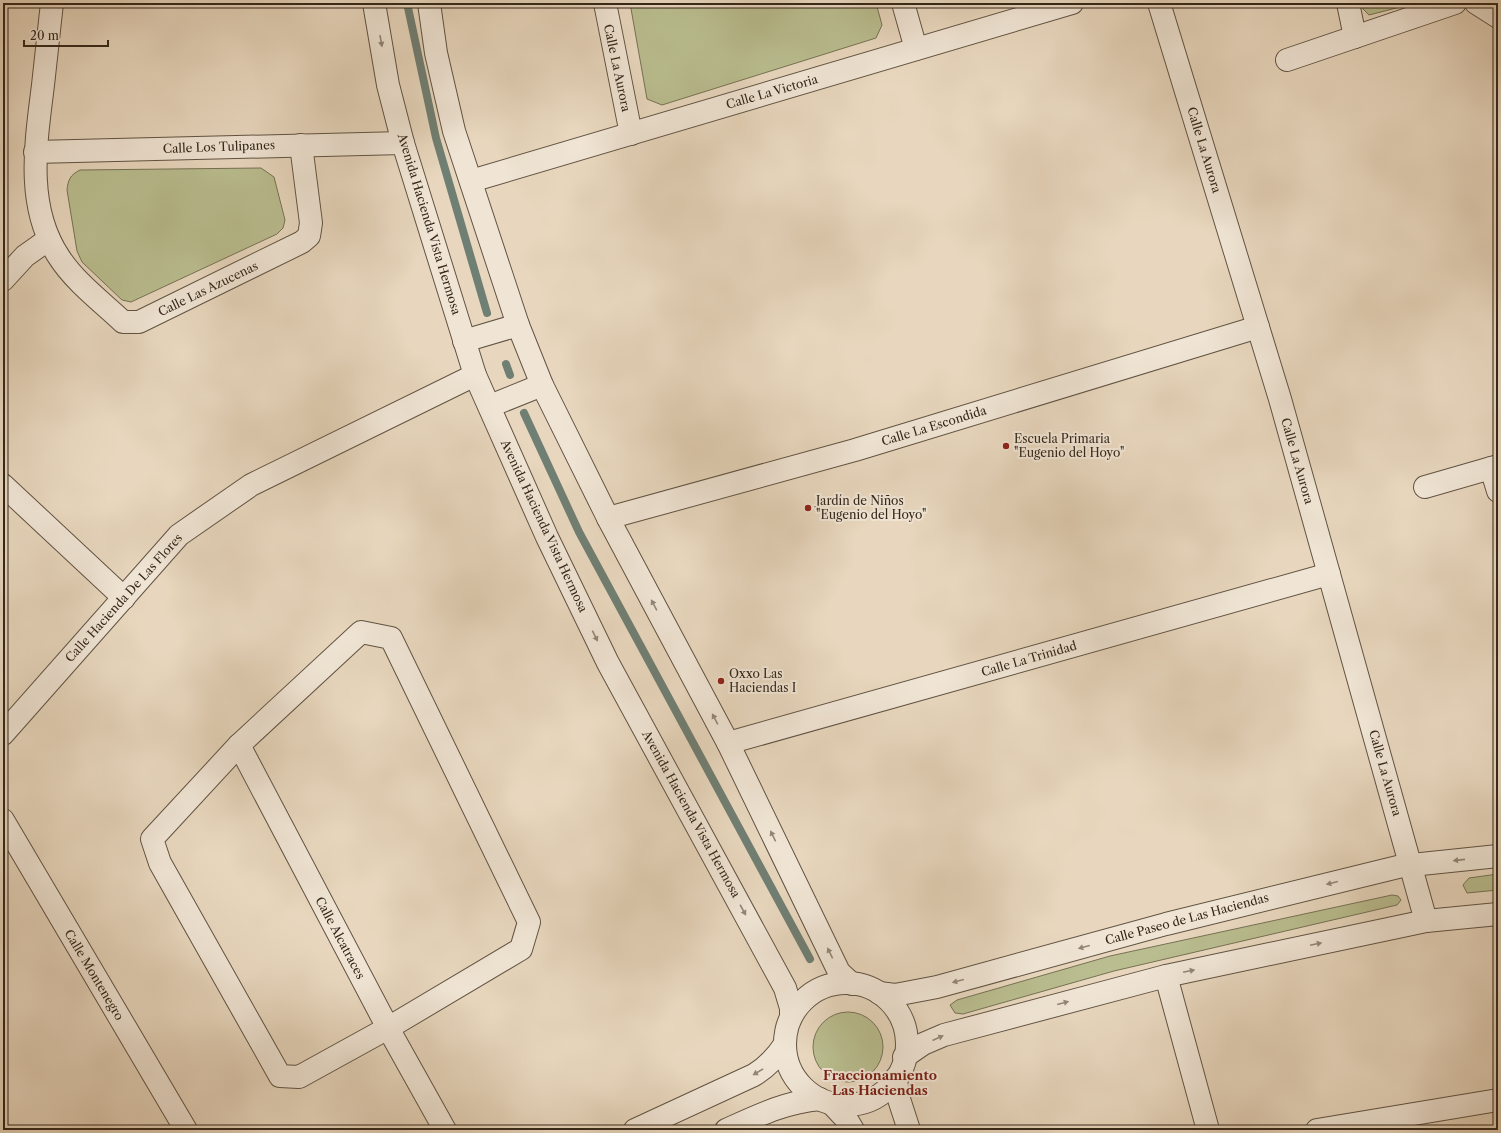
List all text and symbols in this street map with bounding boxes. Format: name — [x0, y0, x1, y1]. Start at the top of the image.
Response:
scale bar — [24, 22, 108, 48]
street label: Calle La Aurora — [601, 23, 634, 114]
text: 20 m — [30, 28, 59, 43]
one-way arrow — [378, 35, 384, 47]
street label: Calle La Victoria — [724, 71, 820, 112]
street label: Calle La Aurora — [1184, 105, 1225, 195]
street label: Avenida Hacienda Vista Hermosa — [394, 130, 464, 317]
street label: Calle Los Tulipanes — [163, 137, 275, 156]
street label: Calle Las Azucenas — [155, 258, 260, 319]
street label: Calle La Escondida — [879, 402, 989, 449]
street label: Calle La Aurora — [1278, 416, 1317, 506]
place label: Escuela Primaria "Eugenio del Hoyo" — [1014, 431, 1125, 460]
street label: Avenida Hacienda Vista Hermosa — [497, 436, 591, 615]
marker: Escuela Primaria "Eugenio del Hoyo" — [1001, 441, 1011, 451]
place label: Jardín de Niños "Eugenio del Hoyo" — [814, 493, 927, 522]
marker: Jardín de Niños "Eugenio del Hoyo" — [803, 503, 813, 513]
street label: Calle Hacienda De Las Flores — [62, 530, 185, 665]
one-way arrow — [651, 599, 657, 611]
one-way arrow — [592, 630, 598, 641]
street label: Calle La Trinidad — [979, 638, 1079, 679]
place label: Oxxo Las Haciendas I — [729, 666, 796, 695]
marker: Oxxo Las Haciendas I — [716, 676, 726, 686]
one-way arrow — [712, 714, 719, 725]
street label: Avenida Hacienda Vista Hermosa — [639, 727, 744, 901]
street label: Calle La Aurora — [1366, 728, 1405, 818]
one-way arrow — [770, 830, 776, 842]
one-way arrow — [1453, 857, 1465, 863]
one-way arrow — [1325, 880, 1337, 886]
street label: Calle Paseo de Las Haciendas — [1103, 889, 1270, 948]
street label: Calle Alcatraces — [312, 894, 368, 981]
one-way arrow — [740, 904, 747, 916]
street label: Calle Montenegro — [61, 927, 127, 1023]
one-way arrow — [1310, 941, 1322, 947]
one-way arrow — [1077, 944, 1089, 950]
one-way arrow — [827, 947, 833, 959]
one-way arrow — [1183, 967, 1195, 973]
one-way arrow — [952, 978, 964, 984]
one-way arrow — [1057, 1000, 1069, 1006]
one-way arrow — [932, 1035, 943, 1041]
district label: Fraccionamiento Las Haciendas — [823, 1067, 937, 1098]
one-way arrow — [752, 1069, 764, 1076]

